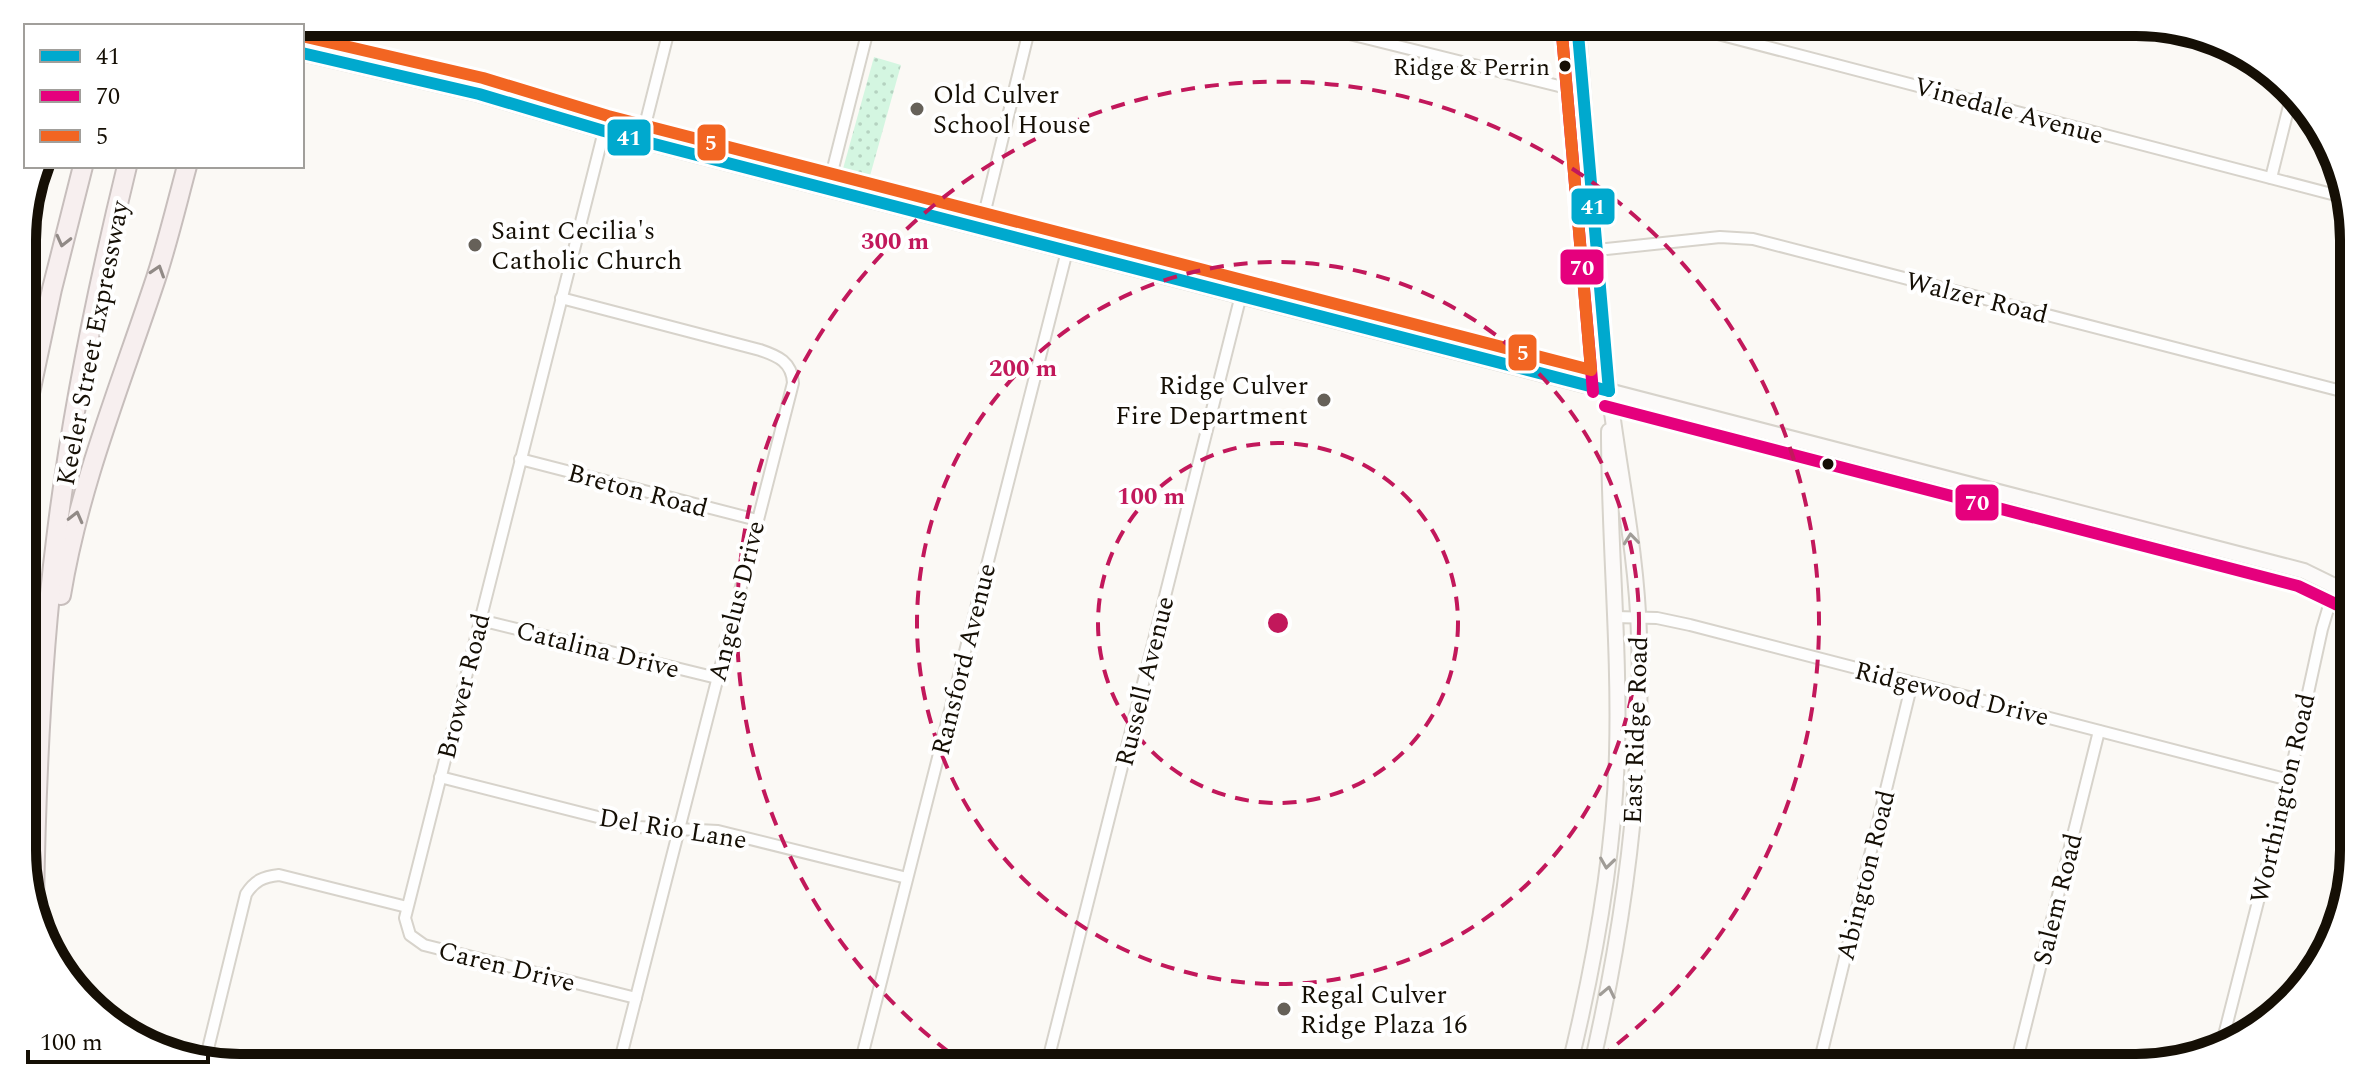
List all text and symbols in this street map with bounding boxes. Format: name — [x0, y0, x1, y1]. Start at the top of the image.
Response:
legend — [24, 24, 304, 168]
text: 41 — [96, 39, 120, 75]
place label: Ridge & Perrin — [1393, 50, 1550, 86]
marker: Ridge & Perrin — [1557, 58, 1573, 74]
street label: Vinedale Avenue — [1909, 66, 2108, 155]
place label: Old Culver School House — [933, 75, 1091, 145]
text: 70 — [96, 79, 120, 115]
marker: Old Culver School House — [908, 100, 926, 118]
line badge: 41 — [606, 118, 652, 157]
text: 5 — [96, 119, 108, 155]
text: 41 — [617, 122, 641, 155]
line badge: 5 — [696, 123, 727, 162]
text: 5 — [705, 127, 717, 160]
line badge: 41 — [1570, 187, 1616, 226]
text: 41 — [1581, 191, 1605, 224]
street label: Keeler Street Expressway — [46, 196, 141, 489]
place label: Saint Cecilia's Catholic Church — [491, 211, 682, 281]
text: 300 m — [861, 224, 929, 260]
one-way arrow — [56, 234, 73, 248]
marker: Saint Cecilia's Catholic Church — [466, 236, 484, 254]
line badge: 70 — [1559, 248, 1605, 286]
text: 70 — [1570, 252, 1594, 285]
street label: Walzer Road — [1901, 261, 2052, 335]
one-way arrow — [149, 264, 165, 278]
line badge: 5 — [1507, 333, 1538, 372]
text: 5 — [1517, 337, 1529, 370]
text: 200 m — [989, 351, 1057, 387]
place label: Ridge Culver Fire Department — [1115, 366, 1308, 436]
marker: Ridge Culver Fire Department — [1315, 391, 1333, 409]
street label: Breton Road — [563, 453, 712, 529]
unlabelled marker — [1820, 456, 1836, 472]
text: 100 m — [1117, 479, 1185, 515]
line badge: 70 — [1954, 483, 2000, 522]
text: 70 — [1965, 487, 1989, 520]
one-way arrow — [67, 511, 84, 525]
street label: Angelus Drive — [698, 517, 776, 686]
one-way arrow — [1622, 532, 1639, 545]
street label: Ransford Avenue — [921, 559, 1007, 759]
street label: Russell Avenue — [1104, 592, 1185, 771]
street label: Brower Road — [427, 609, 501, 763]
centre of rings — [1264, 609, 1292, 637]
street label: Catalina Drive — [512, 610, 684, 690]
street label: East Ridge Road — [1613, 635, 1659, 825]
street label: Ridgewood Drive — [1850, 650, 2053, 737]
street label: Worthington Road — [2239, 689, 2327, 907]
street label: Abington Road — [1825, 786, 1906, 965]
street label: Del Rio Lane — [596, 798, 750, 860]
street label: Salem Road — [2022, 829, 2094, 969]
one-way arrow — [1599, 856, 1616, 869]
street label: Caren Drive — [434, 931, 579, 1003]
place label: Regal Culver Ridge Plaza 16 — [1300, 975, 1467, 1045]
one-way arrow — [1599, 985, 1616, 999]
marker: Regal Culver Ridge Plaza 16 — [1275, 1000, 1293, 1018]
scale bar — [28, 1014, 208, 1064]
text: 100 m — [40, 1025, 103, 1061]

